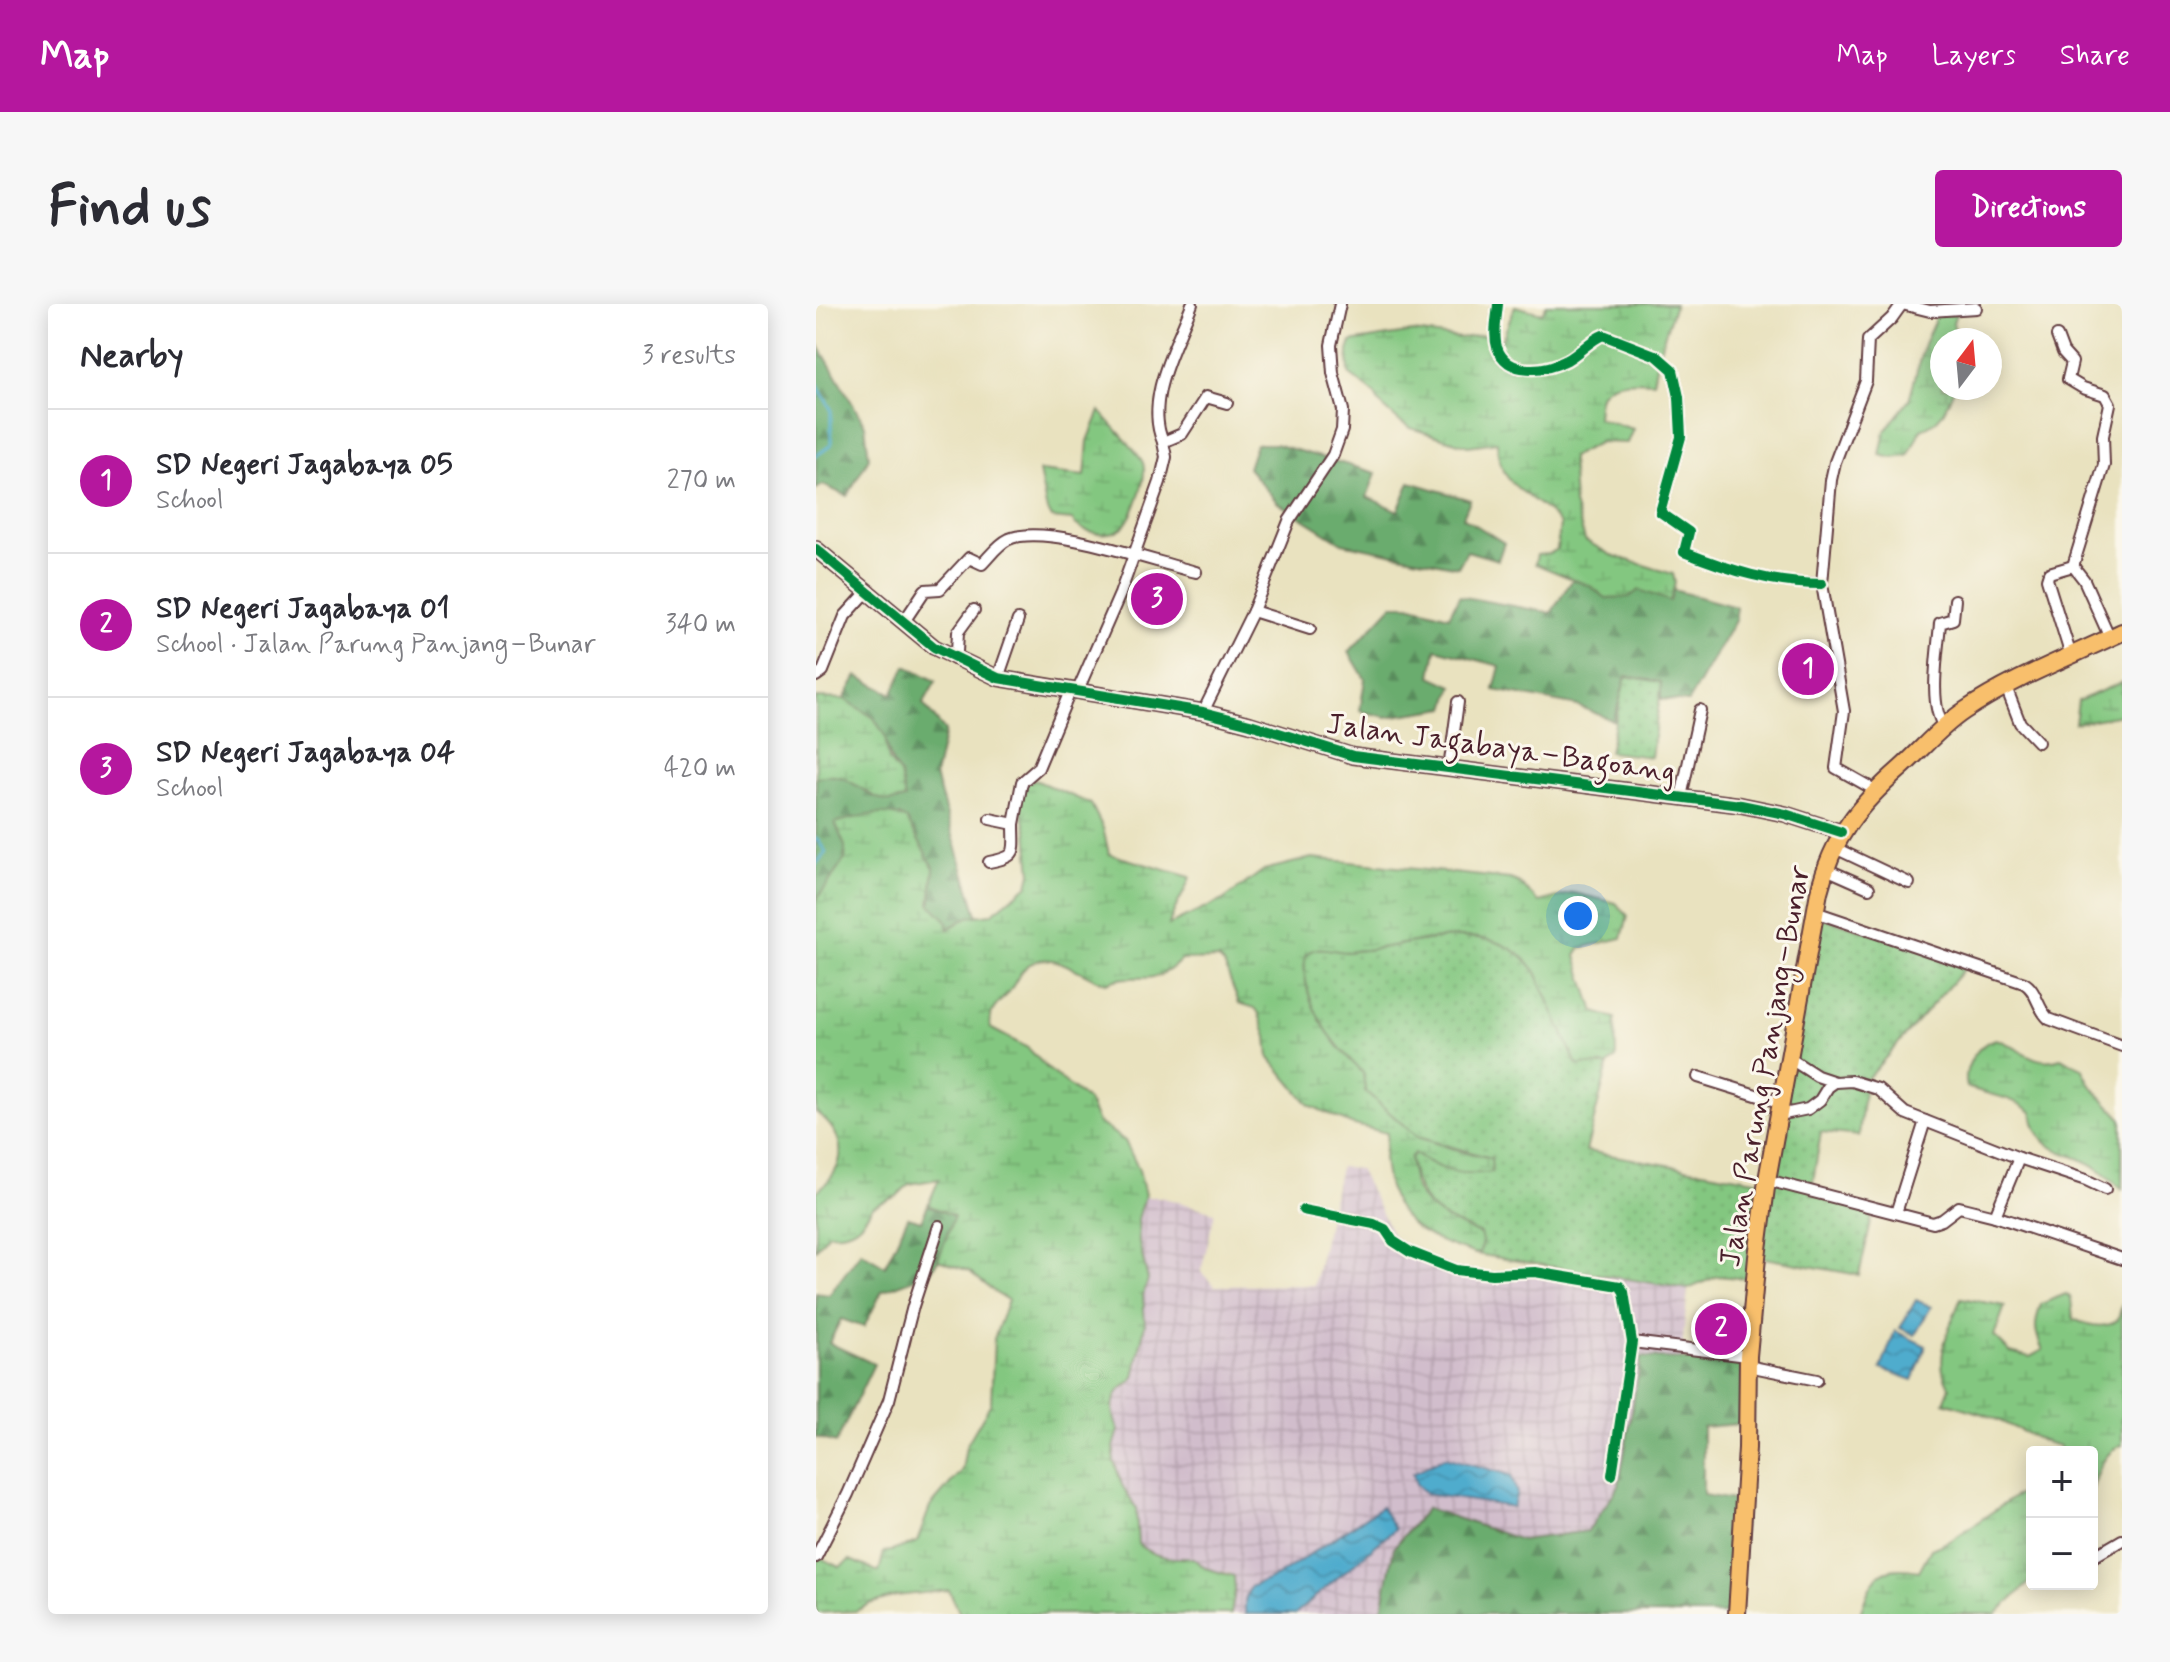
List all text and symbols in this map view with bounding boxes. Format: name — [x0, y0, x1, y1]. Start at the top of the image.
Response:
text: Map — [40, 32, 110, 81]
text: Map — [1837, 38, 1888, 75]
text: Layers — [1932, 38, 2016, 75]
text: Share — [2060, 38, 2130, 75]
button: Directions — [1935, 170, 2122, 247]
text: Find us — [48, 172, 211, 245]
north arrow — [1930, 328, 2002, 400]
text: Nearby — [80, 334, 184, 379]
text: 3 results — [642, 339, 736, 373]
text: SD Negeri Jagabaya 05 — [156, 445, 453, 484]
text: 1 — [100, 464, 112, 498]
text: 270 m — [667, 464, 736, 498]
text: School — [156, 484, 223, 518]
pin: 3 — [1131, 569, 1183, 629]
text: SD Negeri Jagabaya 01 — [156, 589, 450, 628]
text: 2 — [100, 608, 112, 642]
text: 340 m — [665, 608, 736, 642]
text: School · Jalan Parung Panjang–Bunar — [156, 628, 596, 662]
pin: 1 — [1782, 639, 1834, 699]
street label: Jalan Jagabaya–Bagoang — [1323, 705, 1678, 795]
text: SD Negeri Jagabaya 04 — [156, 733, 455, 772]
text: 3 — [100, 752, 112, 786]
text: 420 m — [664, 752, 736, 786]
text: School — [156, 772, 223, 806]
street label: Jalan Parung Panjang–Bunar — [1711, 862, 1822, 1270]
your location — [1558, 896, 1598, 936]
pin: 2 — [1695, 1299, 1747, 1359]
map controls — [2026, 1446, 2098, 1590]
button: + — [2026, 1446, 2098, 1518]
button: − — [2026, 1518, 2098, 1590]

